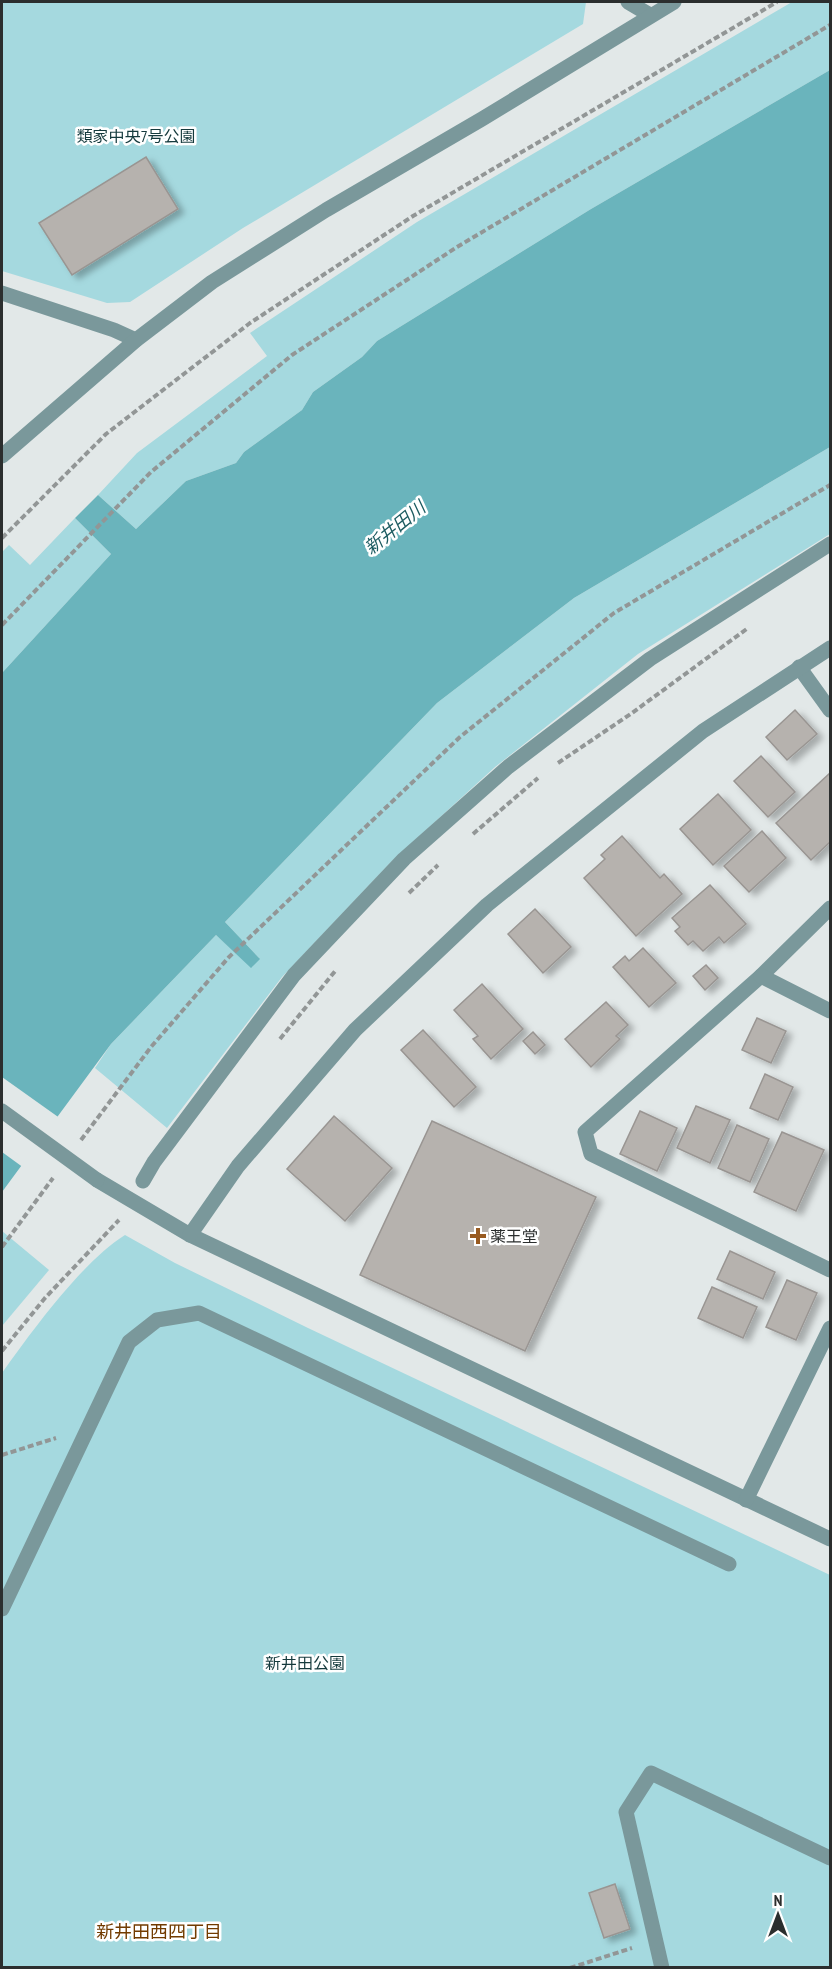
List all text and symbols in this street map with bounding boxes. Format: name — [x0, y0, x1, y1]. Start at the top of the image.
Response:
park label: 類家中央7号公園 — [76, 126, 196, 146]
water label: 新井田川 — [359, 495, 431, 559]
place label: 薬王堂 — [490, 1226, 538, 1246]
marker: 薬王堂 — [471, 1229, 485, 1243]
park label: 新井田公園 — [265, 1653, 345, 1673]
north arrow — [748, 1885, 808, 1945]
text: N — [774, 1890, 782, 1910]
district label: 新井田西四丁目 — [96, 1920, 222, 1943]

